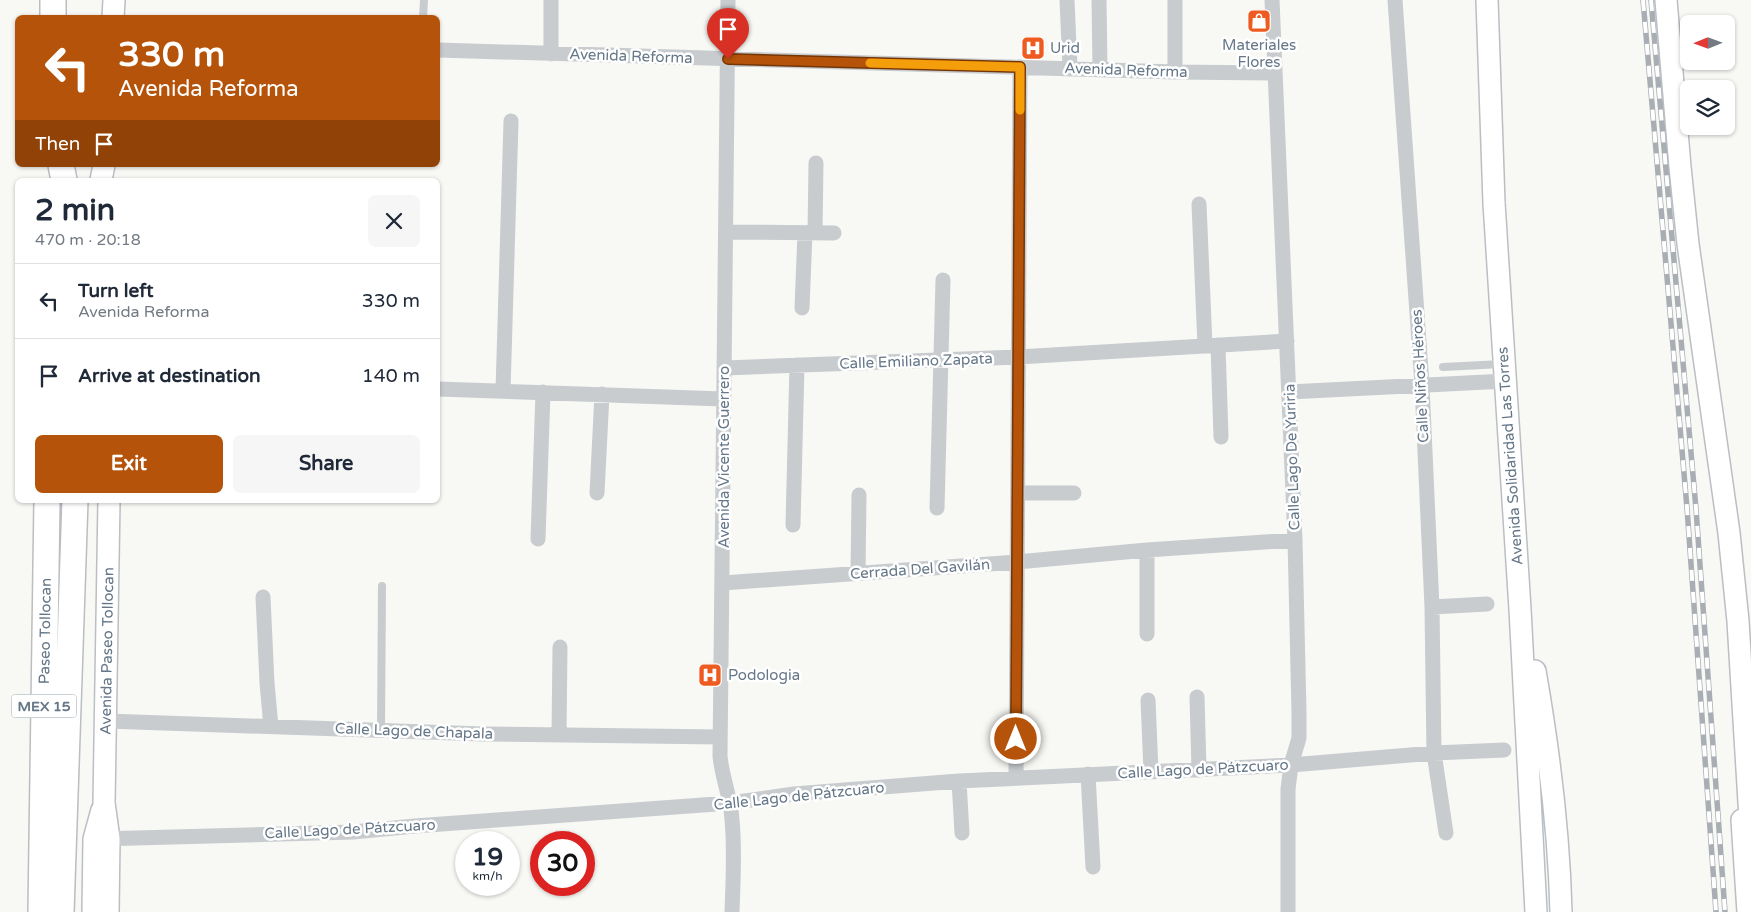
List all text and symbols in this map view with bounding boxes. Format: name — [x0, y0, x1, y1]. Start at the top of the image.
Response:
pin — [707, 8, 749, 59]
shop icon: Materiales Flores — [1246, 8, 1272, 34]
icon: arrive — [714, 15, 742, 43]
north arrow — [1680, 15, 1735, 70]
map controls — [1680, 15, 1735, 135]
text: 330 m — [118, 34, 225, 76]
icon: left — [35, 35, 100, 100]
hospital icon: Urid — [1020, 35, 1046, 61]
place label: Materiales Flores — [1222, 36, 1296, 71]
place label: Urid — [1050, 39, 1080, 57]
street label: Avenida Reforma — [569, 45, 693, 67]
street label: Avenida Reforma — [1064, 59, 1188, 81]
text: Avenida Reforma — [118, 76, 299, 102]
button: layers — [1680, 80, 1735, 135]
icon: arrive — [90, 130, 118, 158]
text: Then — [35, 133, 80, 155]
text: 2 min — [35, 192, 115, 229]
button: close — [368, 195, 420, 247]
text: 470 m · 20:18 — [35, 230, 141, 250]
text: Turn left — [78, 280, 154, 302]
icon: left — [35, 287, 63, 315]
text: 330 m — [362, 290, 420, 312]
text: Avenida Reforma — [78, 302, 209, 322]
street label: Calle Niños Héroes — [1408, 309, 1432, 443]
street label: Avenida Solidaridad Las Torres — [1493, 346, 1527, 566]
street label: Calle Emiliano Zapata — [839, 349, 993, 373]
icon: arrive — [35, 362, 63, 390]
text: Arrive at destination — [78, 365, 261, 387]
text: 140 m — [362, 365, 420, 387]
street label: Avenida Vicente Guerrero — [715, 366, 733, 548]
street label: Calle Lago De Yuriria — [1280, 383, 1304, 531]
button: Exit — [35, 435, 223, 493]
button: Share — [233, 435, 420, 493]
street label: Cerrada Del Gavilán — [849, 555, 991, 583]
street label: Avenida Paseo Tollocan — [97, 567, 117, 735]
street label: Paseo Tollocan — [35, 578, 55, 684]
hospital icon: Podologia — [697, 662, 723, 688]
place label: Podologia — [728, 666, 800, 684]
road number: MEX 15 — [12, 694, 76, 718]
position arrow — [989, 712, 1041, 764]
street label: Calle Lago de Chapala — [335, 719, 493, 743]
street label: Calle Lago de Pátzcuaro — [1117, 756, 1289, 782]
street label: Calle Lago de Pátzcuaro — [713, 778, 885, 814]
street label: Calle Lago de Pátzcuaro — [264, 816, 436, 842]
speed limit sign: 30 — [530, 831, 595, 896]
text: 19 — [472, 842, 503, 872]
text: km/h — [472, 869, 503, 883]

